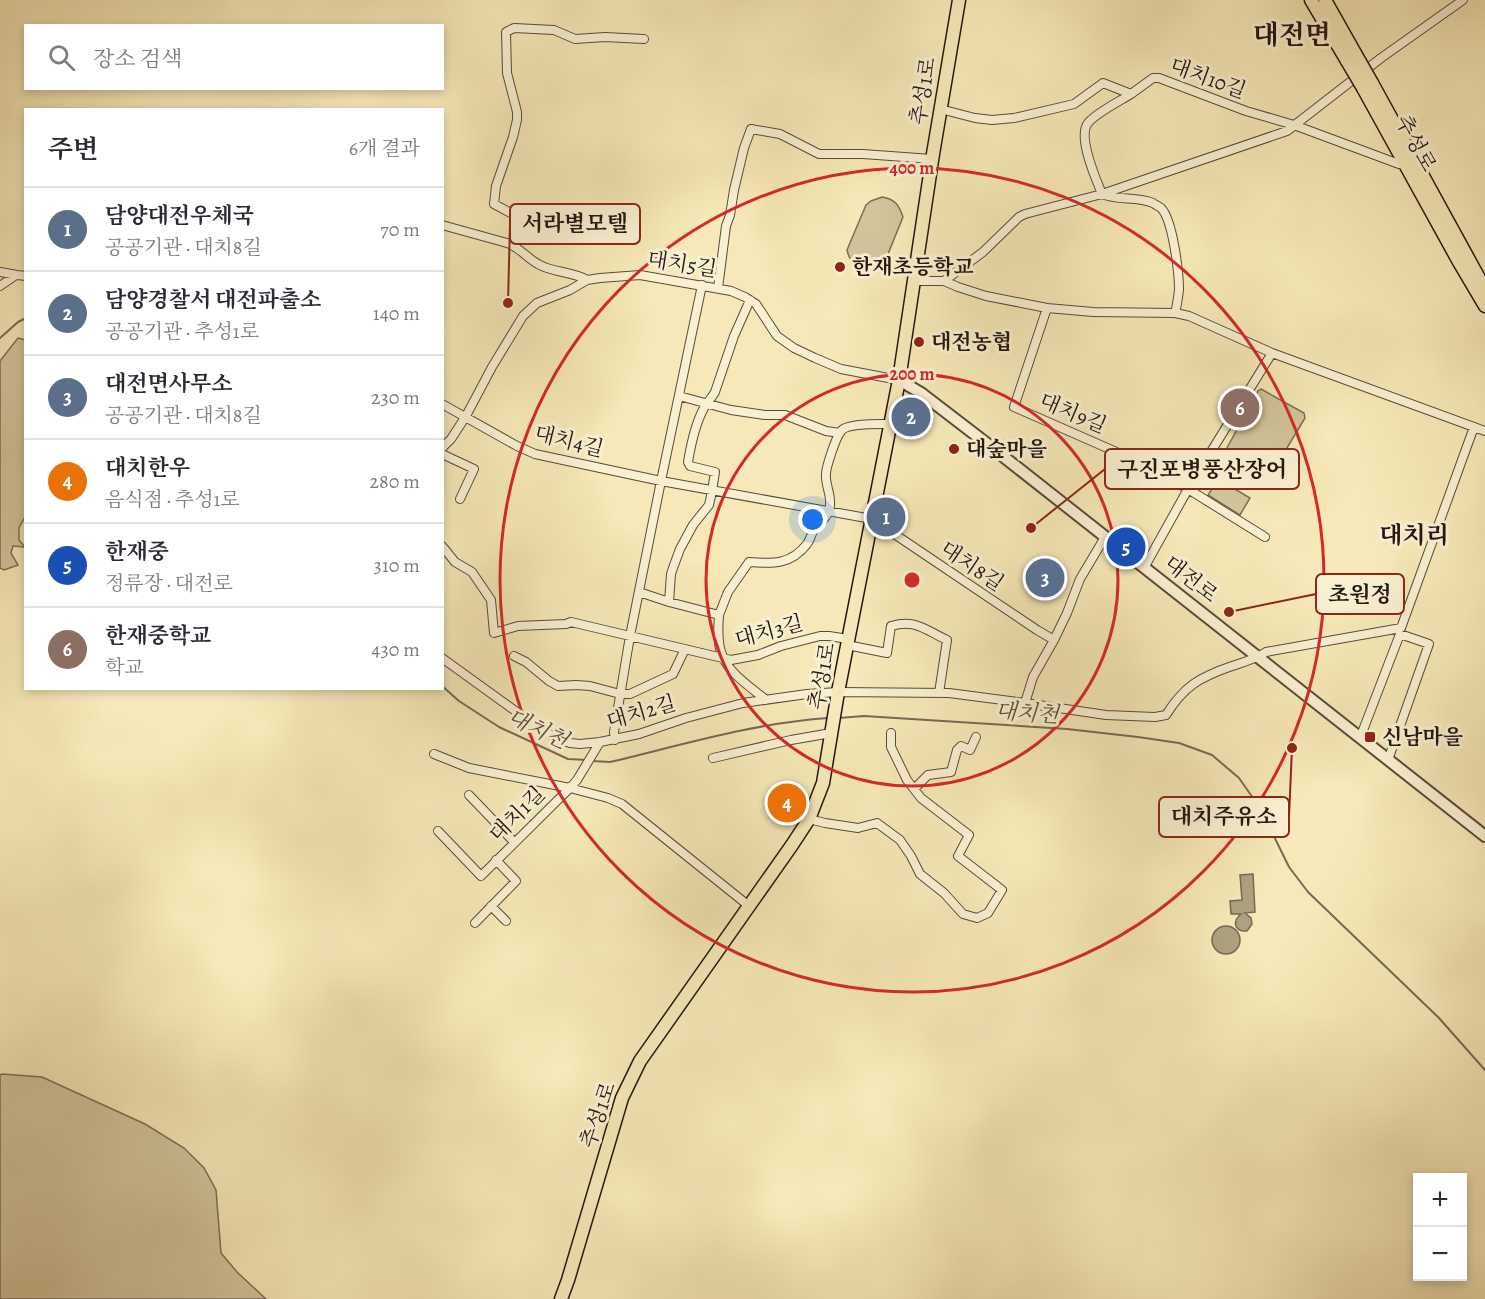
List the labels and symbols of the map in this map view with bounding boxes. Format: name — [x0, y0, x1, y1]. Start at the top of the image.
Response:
district label: 대전면 — [1253, 17, 1331, 53]
street label: 대치10길 — [1166, 51, 1250, 105]
street label: 추성1로 — [904, 55, 942, 127]
street label: 추성로 — [1389, 110, 1443, 176]
text: 400 m — [890, 156, 934, 180]
callout: 서라별모텔 — [510, 204, 640, 244]
text: 서라별모텔 — [522, 209, 628, 239]
street label: 대치5길 — [645, 245, 719, 283]
place label: 한재초등학교 — [852, 253, 974, 281]
marker: 한재초등학교 — [833, 260, 847, 274]
place label: 대전농협 — [931, 328, 1012, 356]
marker: 대전농협 — [912, 335, 926, 349]
text: 200 m — [889, 362, 935, 386]
street label: 대치9길 — [1035, 386, 1111, 440]
pin: 6 — [1220, 386, 1260, 430]
pin: 2 — [892, 394, 930, 440]
street label: 대치4길 — [531, 419, 607, 463]
place label: 대숲마을 — [966, 435, 1047, 463]
marker: 대숲마을 — [947, 442, 961, 456]
callout: 구진포병풍산장어 — [1105, 449, 1299, 489]
text: 구진포병풍산장어 — [1117, 455, 1287, 485]
pin: 1 — [866, 494, 906, 540]
your location — [798, 505, 827, 534]
district label: 대치리 — [1379, 519, 1449, 551]
pin: 5 — [1106, 524, 1146, 570]
street label: 대치8길 — [935, 535, 1009, 597]
street label: 대전로 — [1158, 549, 1224, 609]
pin: 3 — [1026, 556, 1064, 600]
centre of rings — [902, 570, 922, 590]
callout: 초원정 — [1316, 574, 1404, 614]
text: 초원정 — [1328, 580, 1392, 610]
street label: 대치3길 — [732, 608, 806, 654]
street label: 추성1로 — [802, 640, 842, 712]
street label: 대치2길 — [603, 689, 679, 735]
water label: 대치천 — [994, 696, 1062, 730]
water label: 대치천 — [502, 702, 574, 757]
place label: 신남마을 — [1382, 723, 1463, 751]
marker: 신남마을 — [1363, 730, 1377, 744]
street label: 대치1길 — [483, 780, 551, 848]
pin: 4 — [768, 780, 806, 826]
callout: 대치주유소 — [1159, 797, 1289, 837]
text: 대치주유소 — [1171, 802, 1277, 832]
street label: 추성1로 — [574, 1078, 622, 1152]

